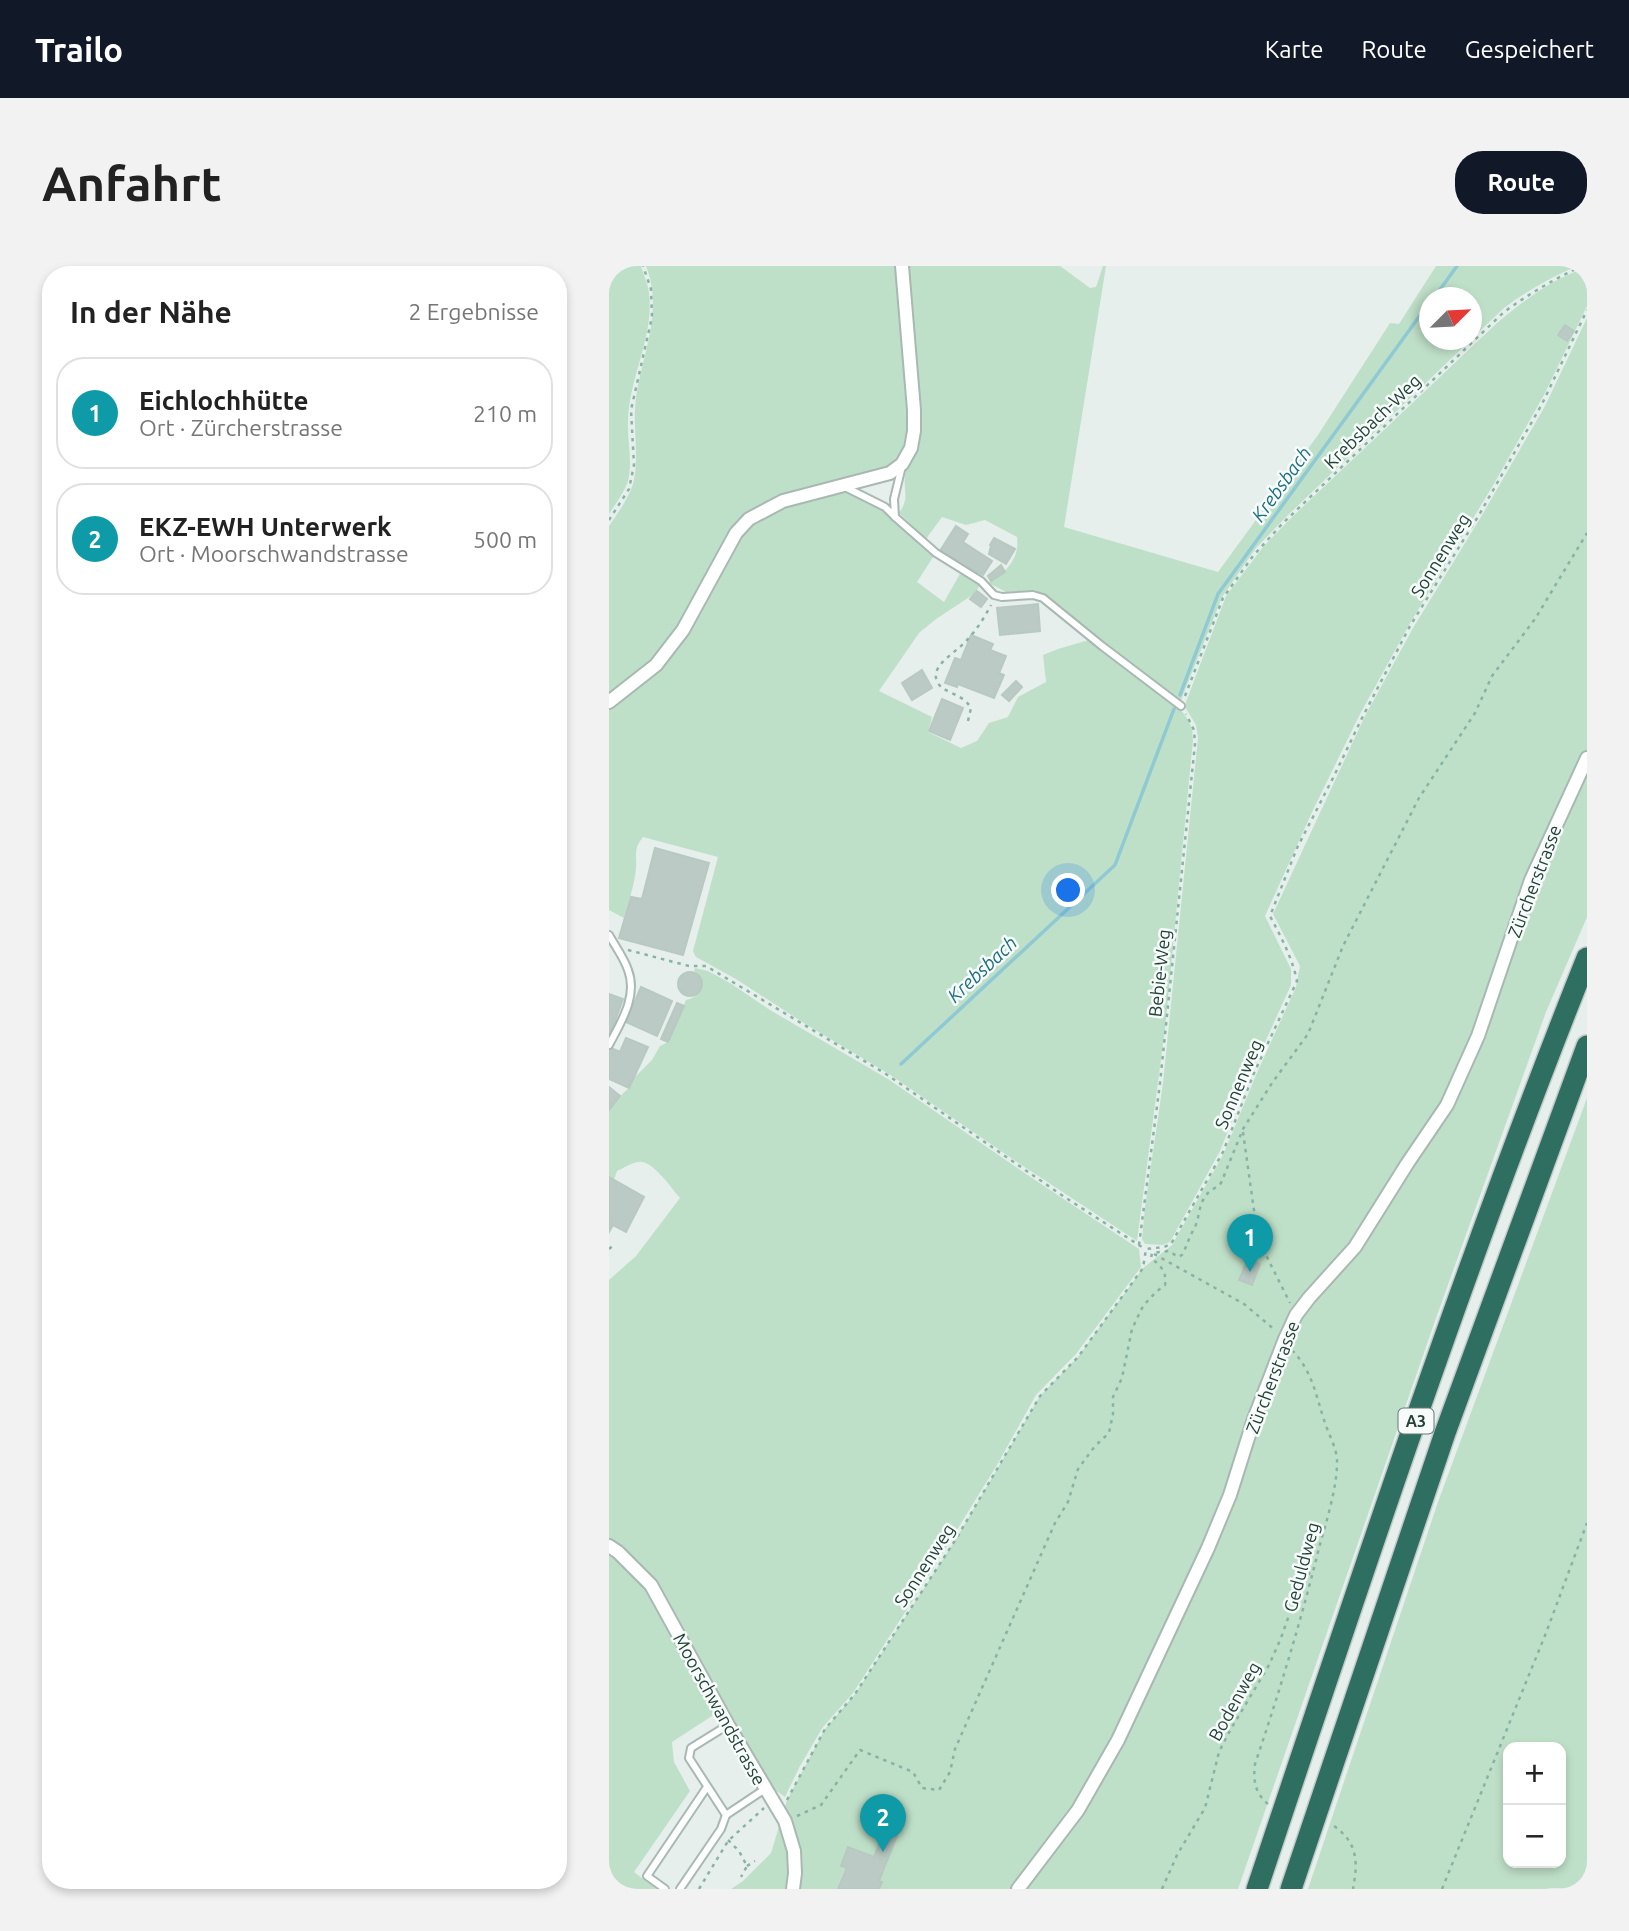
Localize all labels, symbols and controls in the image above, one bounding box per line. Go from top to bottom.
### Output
text: Trailo [35,31,123,68]
text: Karte [1265,36,1323,63]
text: Route [1361,36,1427,63]
text: Gespeichert [1465,36,1594,63]
button: Route [1455,151,1587,214]
text: Anfahrt [42,155,222,210]
north arrow [1419,287,1482,350]
text: In der Nähe [70,295,232,329]
text: 2 Ergebnisse [408,299,539,324]
street label: Krebsbach-Weg [1320,370,1424,472]
text: Eichlochhütte [139,386,309,415]
text: 1 [89,401,101,426]
text: 210 m [473,401,537,426]
text: Ort · Zürcherstrasse [139,415,343,440]
water label: Krebsbach [1247,442,1315,526]
street label: Sonnenweg [1406,509,1474,601]
text: EKZ-EWH Unterwerk [139,512,392,541]
text: 2 [89,527,101,552]
text: 500 m [473,527,537,552]
text: Ort · Moorschwandstrasse [139,541,409,566]
street label: Zürcherstrasse [1503,822,1565,940]
your location [1051,873,1085,907]
street label: Bebie-Weg [1144,928,1174,1018]
water label: Krebsbach [943,931,1021,1007]
street label: Sonnenweg [1210,1036,1266,1132]
pin: 1 [1227,1214,1273,1272]
street label: Zürcherstrasse [1241,1318,1303,1436]
road number: A3 [1399,1408,1433,1434]
street label: Sonnenweg [890,1520,958,1610]
street label: Geduldweg [1279,1520,1323,1614]
street label: Moorschwandstrasse [670,1630,770,1788]
street label: Bodenweg [1204,1658,1264,1744]
map controls [1503,1742,1566,1868]
button: + [1503,1742,1566,1805]
pin: 2 [860,1794,906,1852]
button: − [1503,1805,1566,1868]

